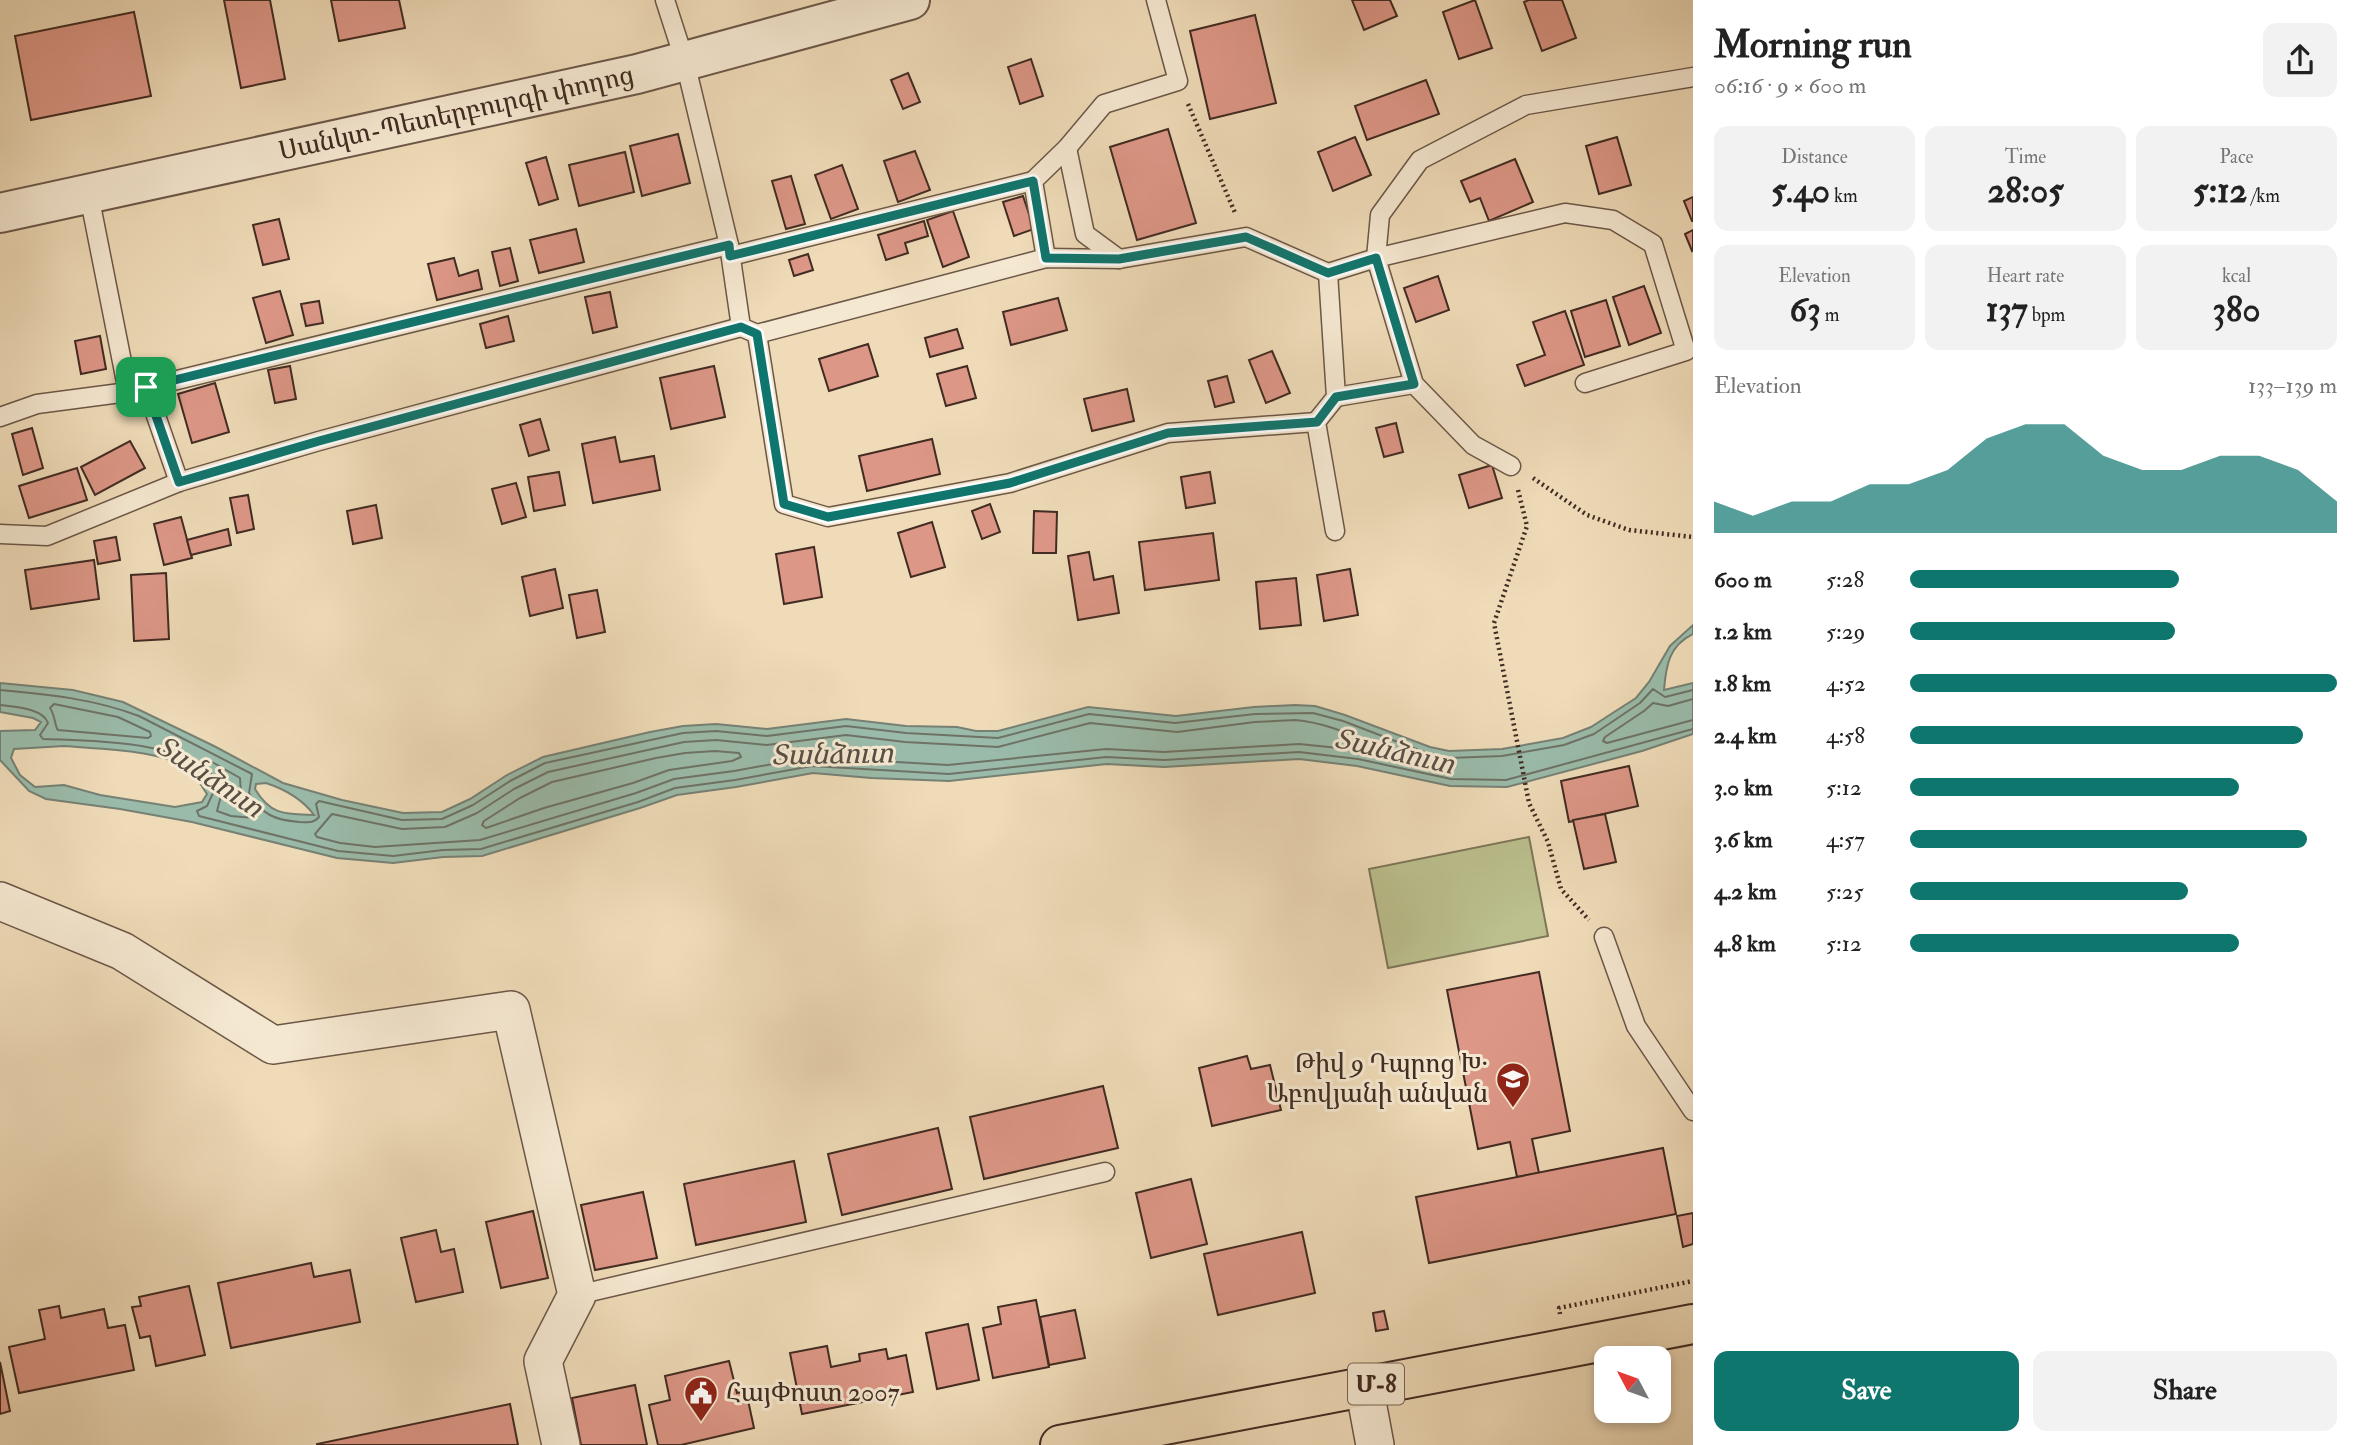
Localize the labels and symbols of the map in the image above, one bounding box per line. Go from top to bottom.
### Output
street label: Սանկտ-Պետերբուրգի փողոց [276,59,637,168]
pin [116,357,176,417]
water label: Տանձուտ [1331,721,1458,783]
water label: Տանձուտ [149,728,270,826]
water label: Տանձուտ [771,736,894,774]
place label: Թիվ 9 Դպրոց Խ․ Աբովյանի անվան [1266,1048,1488,1110]
school or university icon: Թիվ 9 Դպրոց Խ․ Աբովյանի անվան [1494,1060,1532,1109]
north arrow [1594,1346,1671,1423]
road number: Մ-8 [1348,1364,1404,1404]
public building icon: ՀայՓոստ 2007 [682,1374,720,1423]
place label: ՀայՓոստ 2007 [726,1377,900,1409]

